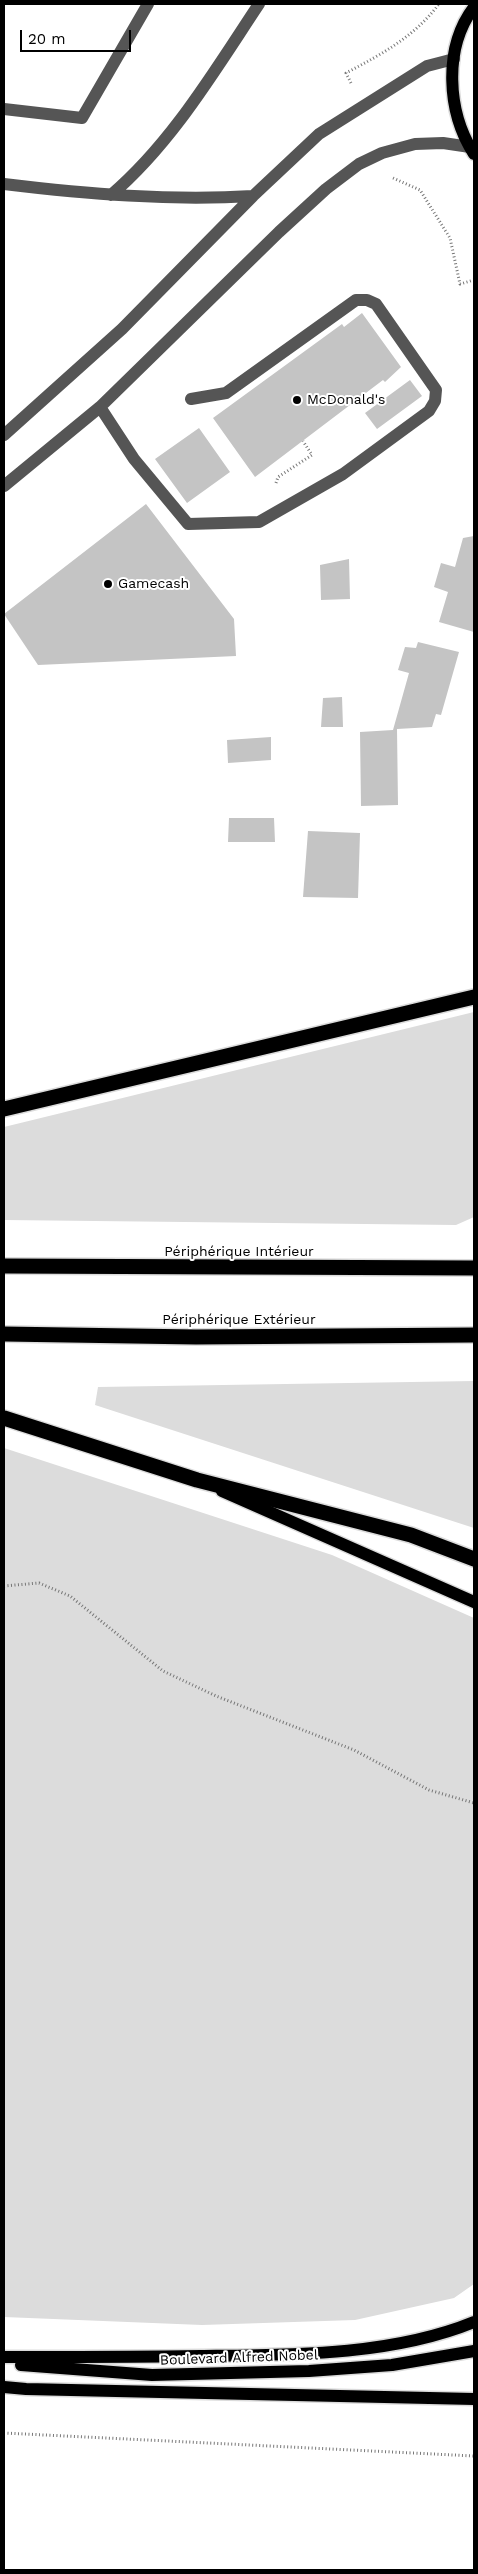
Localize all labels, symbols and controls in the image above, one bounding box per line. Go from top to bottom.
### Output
scale bar [22,20,134,52]
text: 20 m [28,30,66,48]
place label: McDonald's [307,392,385,408]
marker: McDonald's [291,394,303,406]
place label: Gamecash [118,576,189,592]
marker: Gamecash [102,578,114,590]
street label: Périphérique Intérieur [164,1244,314,1260]
street label: Périphérique Extérieur [162,1312,316,1328]
street label: Boulevard Alfred Nobel [160,2347,318,2369]

